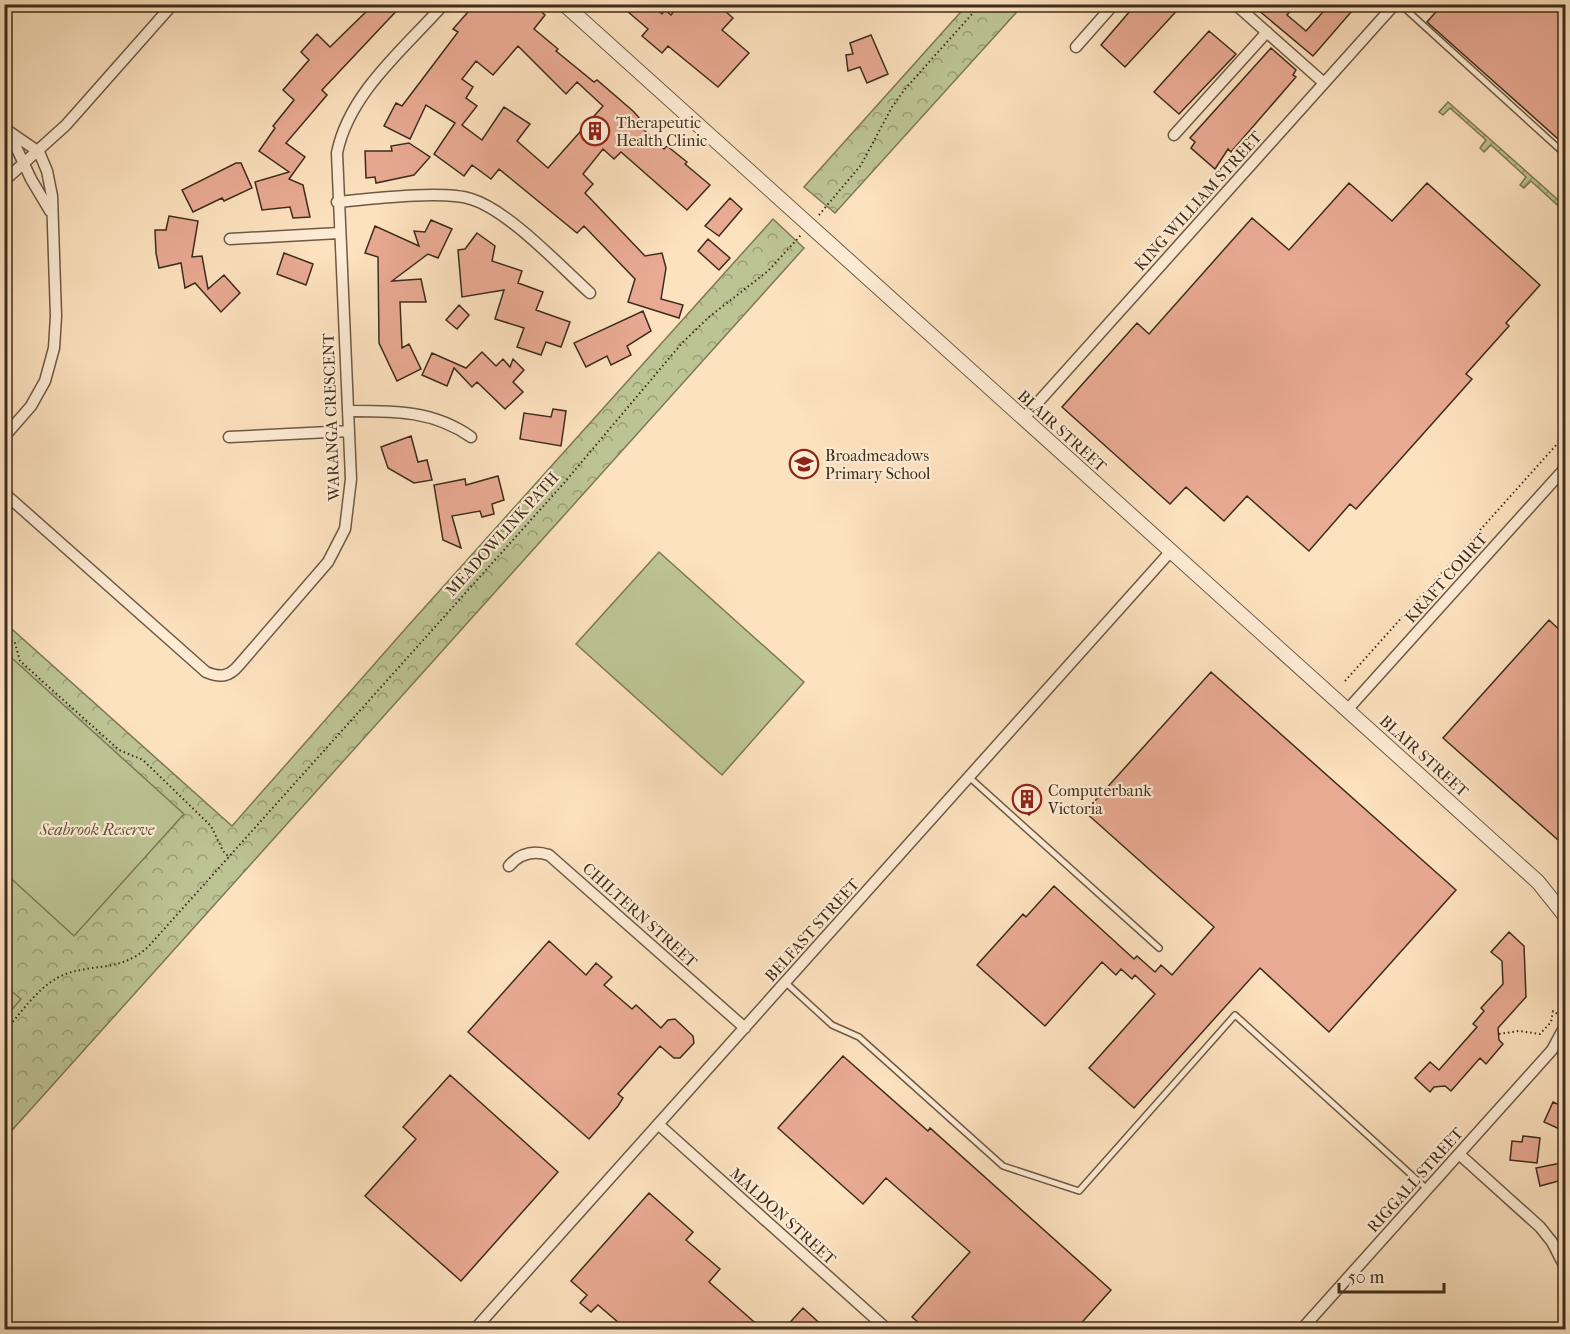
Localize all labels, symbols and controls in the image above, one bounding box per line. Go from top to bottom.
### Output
place label: Therapeutic Health Clinic [616,113,707,150]
building icon: Therapeutic Health Clinic [579,115,611,147]
street label: KING WILLIAM STREET [1130,127,1266,275]
street label: WARANGA CRESCENT [319,333,343,502]
street label: BLAIR STREET [1014,386,1110,476]
place label: Broadmeadows Primary School [825,446,931,483]
school or university icon: Broadmeadows Primary School [788,448,820,480]
street label: MEADOWLINK PATH [441,468,563,600]
street label: KRAFT COURT [1401,529,1491,627]
street label: BLAIR STREET [1376,711,1472,801]
place label: Computerbank Victoria [1047,781,1152,818]
building icon: Computerbank Victoria [1011,783,1043,815]
park label: Seabrook Reserve [39,820,155,839]
street label: CHILTERN STREET [579,859,701,971]
street label: BELFAST STREET [761,874,863,985]
street label: RIGGALL STREET [1363,1124,1467,1236]
street label: MALDON STREET [726,1163,840,1269]
scale bar [1339,1256,1444,1294]
text: 50 m [1348,1267,1385,1288]

